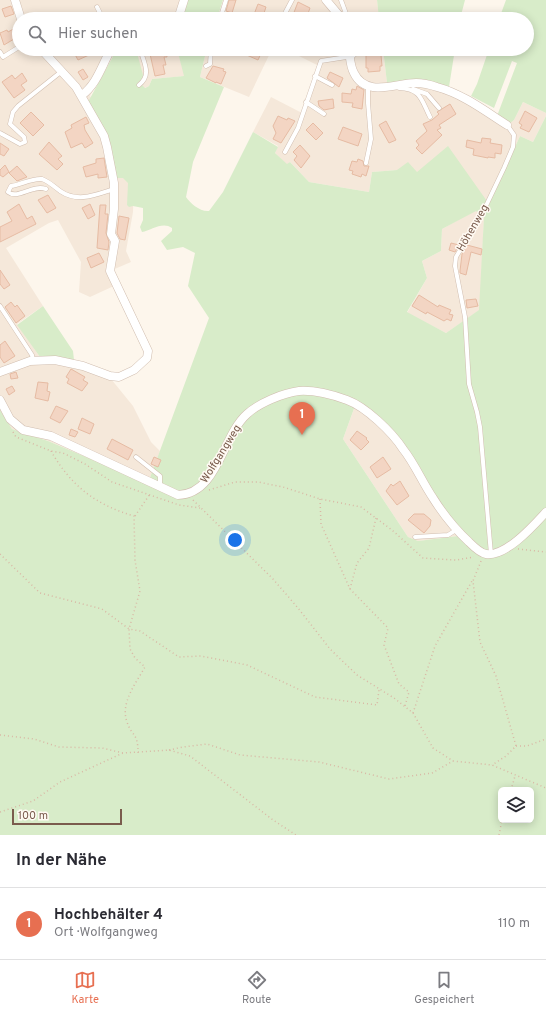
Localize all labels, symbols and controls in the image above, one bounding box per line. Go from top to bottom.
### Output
search box [12,12,534,56]
icon: search [26,23,48,45]
text: Hier suchen [58,25,138,44]
street label: Höhenweg [454,202,492,254]
pin: 1 [289,402,315,435]
street label: Wolfgangweg [198,422,244,486]
your location [225,530,245,550]
map controls [498,787,534,823]
button: layers [498,787,534,823]
scale bar [12,807,122,826]
text: 100 m [18,809,48,823]
text: In der Nähe [16,850,107,872]
text: Hochbehälter 4 [54,906,163,925]
text: 1 [26,916,32,932]
text: 110 m [498,916,530,932]
text: Ort · Wolfgangweg [54,925,158,941]
tab: Karte [72,969,99,1007]
tab: Route [242,969,271,1007]
tab: Gespeichert [414,969,474,1007]

